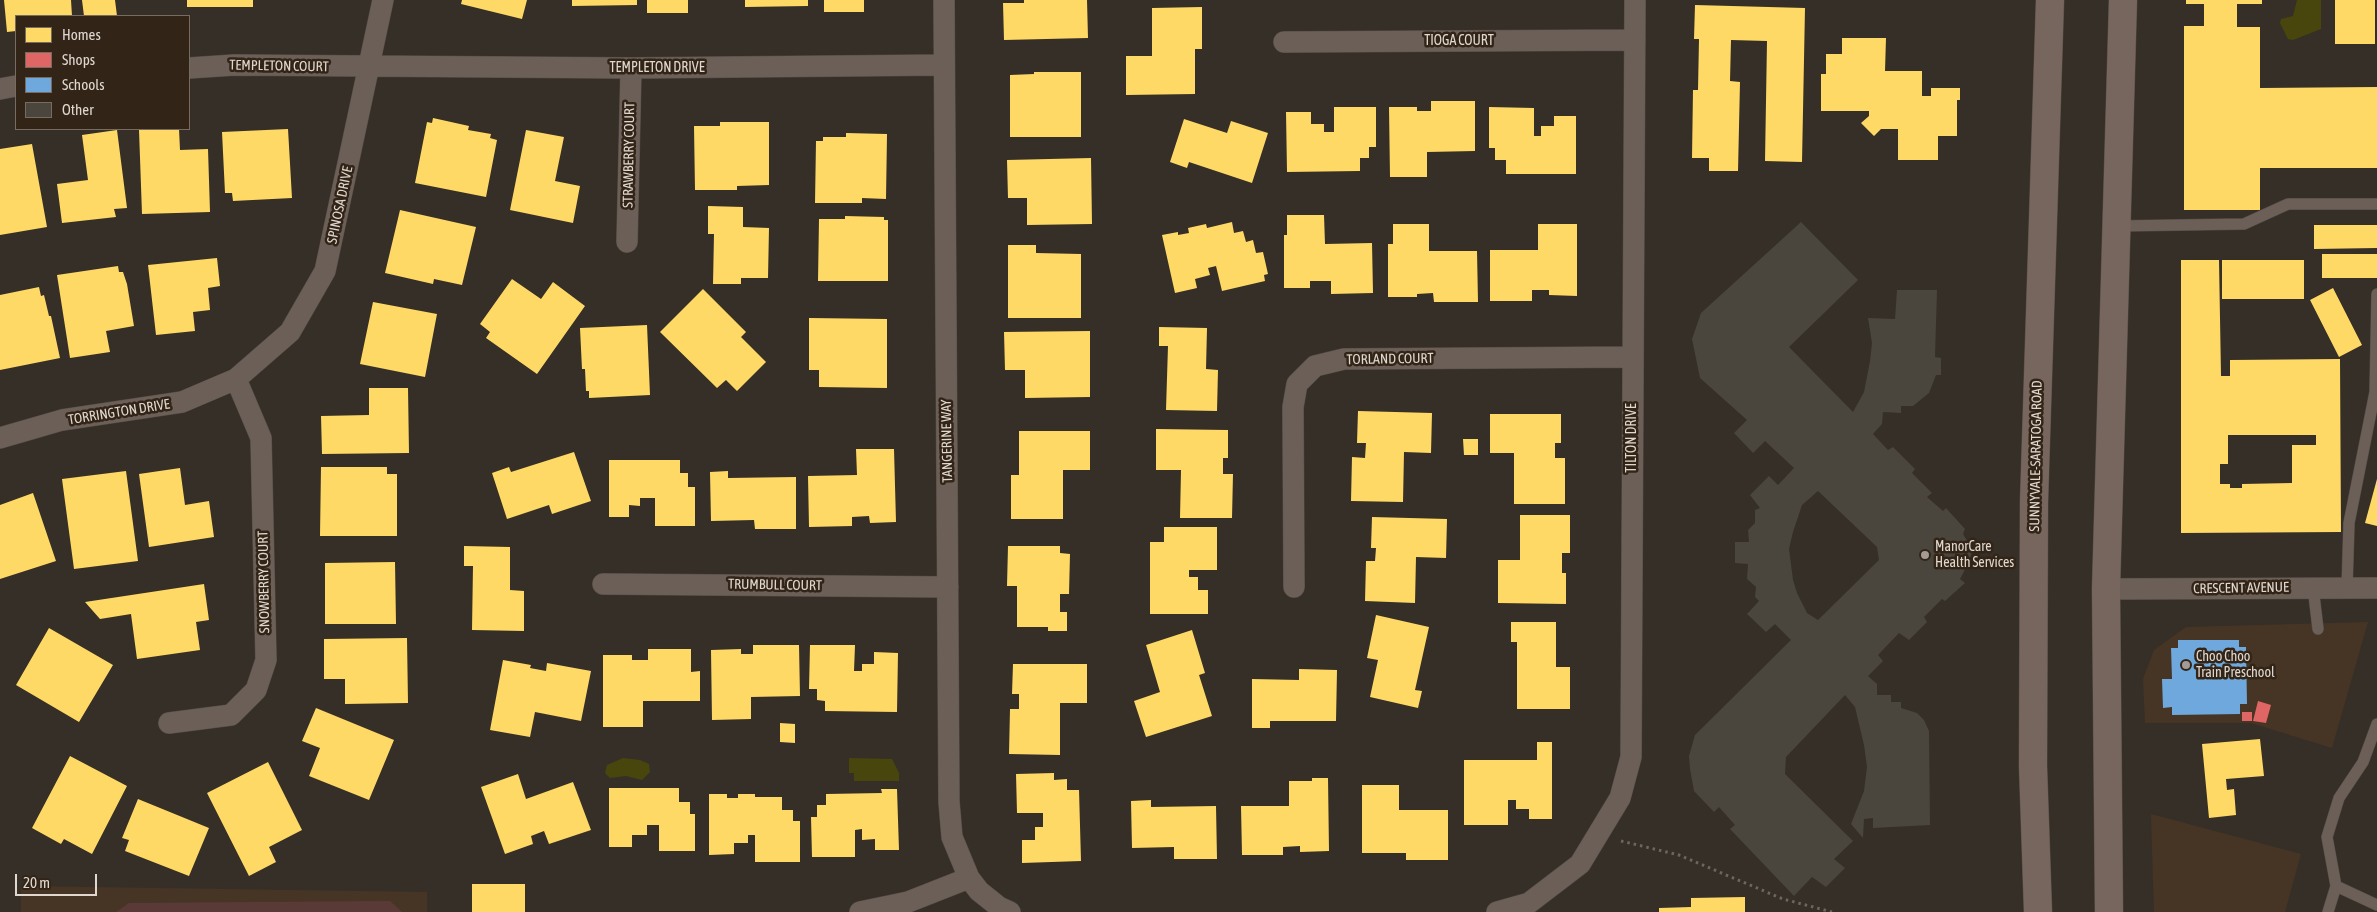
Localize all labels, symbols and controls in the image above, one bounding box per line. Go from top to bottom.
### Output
legend [15,15,190,130]
text: Homes [62,26,101,43]
street label: TIOGA COURT [1424,33,1494,49]
text: Shops [62,51,95,68]
street label: TEMPLETON COURT [229,57,329,75]
street label: TEMPLETON DRIVE [609,60,705,76]
text: Schools [62,76,105,93]
text: Other [62,101,94,118]
street label: STRAWBERRY COURT [620,102,638,208]
street label: SPINOSA DRIVE [324,165,356,245]
street label: TORLAND COURT [1346,350,1434,368]
street label: SUNNYVALE-SARATOGA ROAD [2026,380,2046,532]
street label: TORRINGTON DRIVE [67,396,171,428]
street label: TANGERINE WAY [938,399,956,483]
street label: TILTON DRIVE [1624,403,1640,473]
street label: SNOWBERRY COURT [255,531,273,633]
place label: ManorCare Health Services [1935,539,2014,572]
marker: ManorCare Health Services [1919,549,1931,561]
street label: TRUMBULL COURT [728,576,822,594]
street label: CRESCENT AVENUE [2193,579,2289,597]
place label: Choo Choo Train Preschool [2196,649,2275,682]
marker: Choo Choo Train Preschool [2180,659,2192,671]
scale bar [18,864,100,896]
text: 20 m [23,874,50,891]

